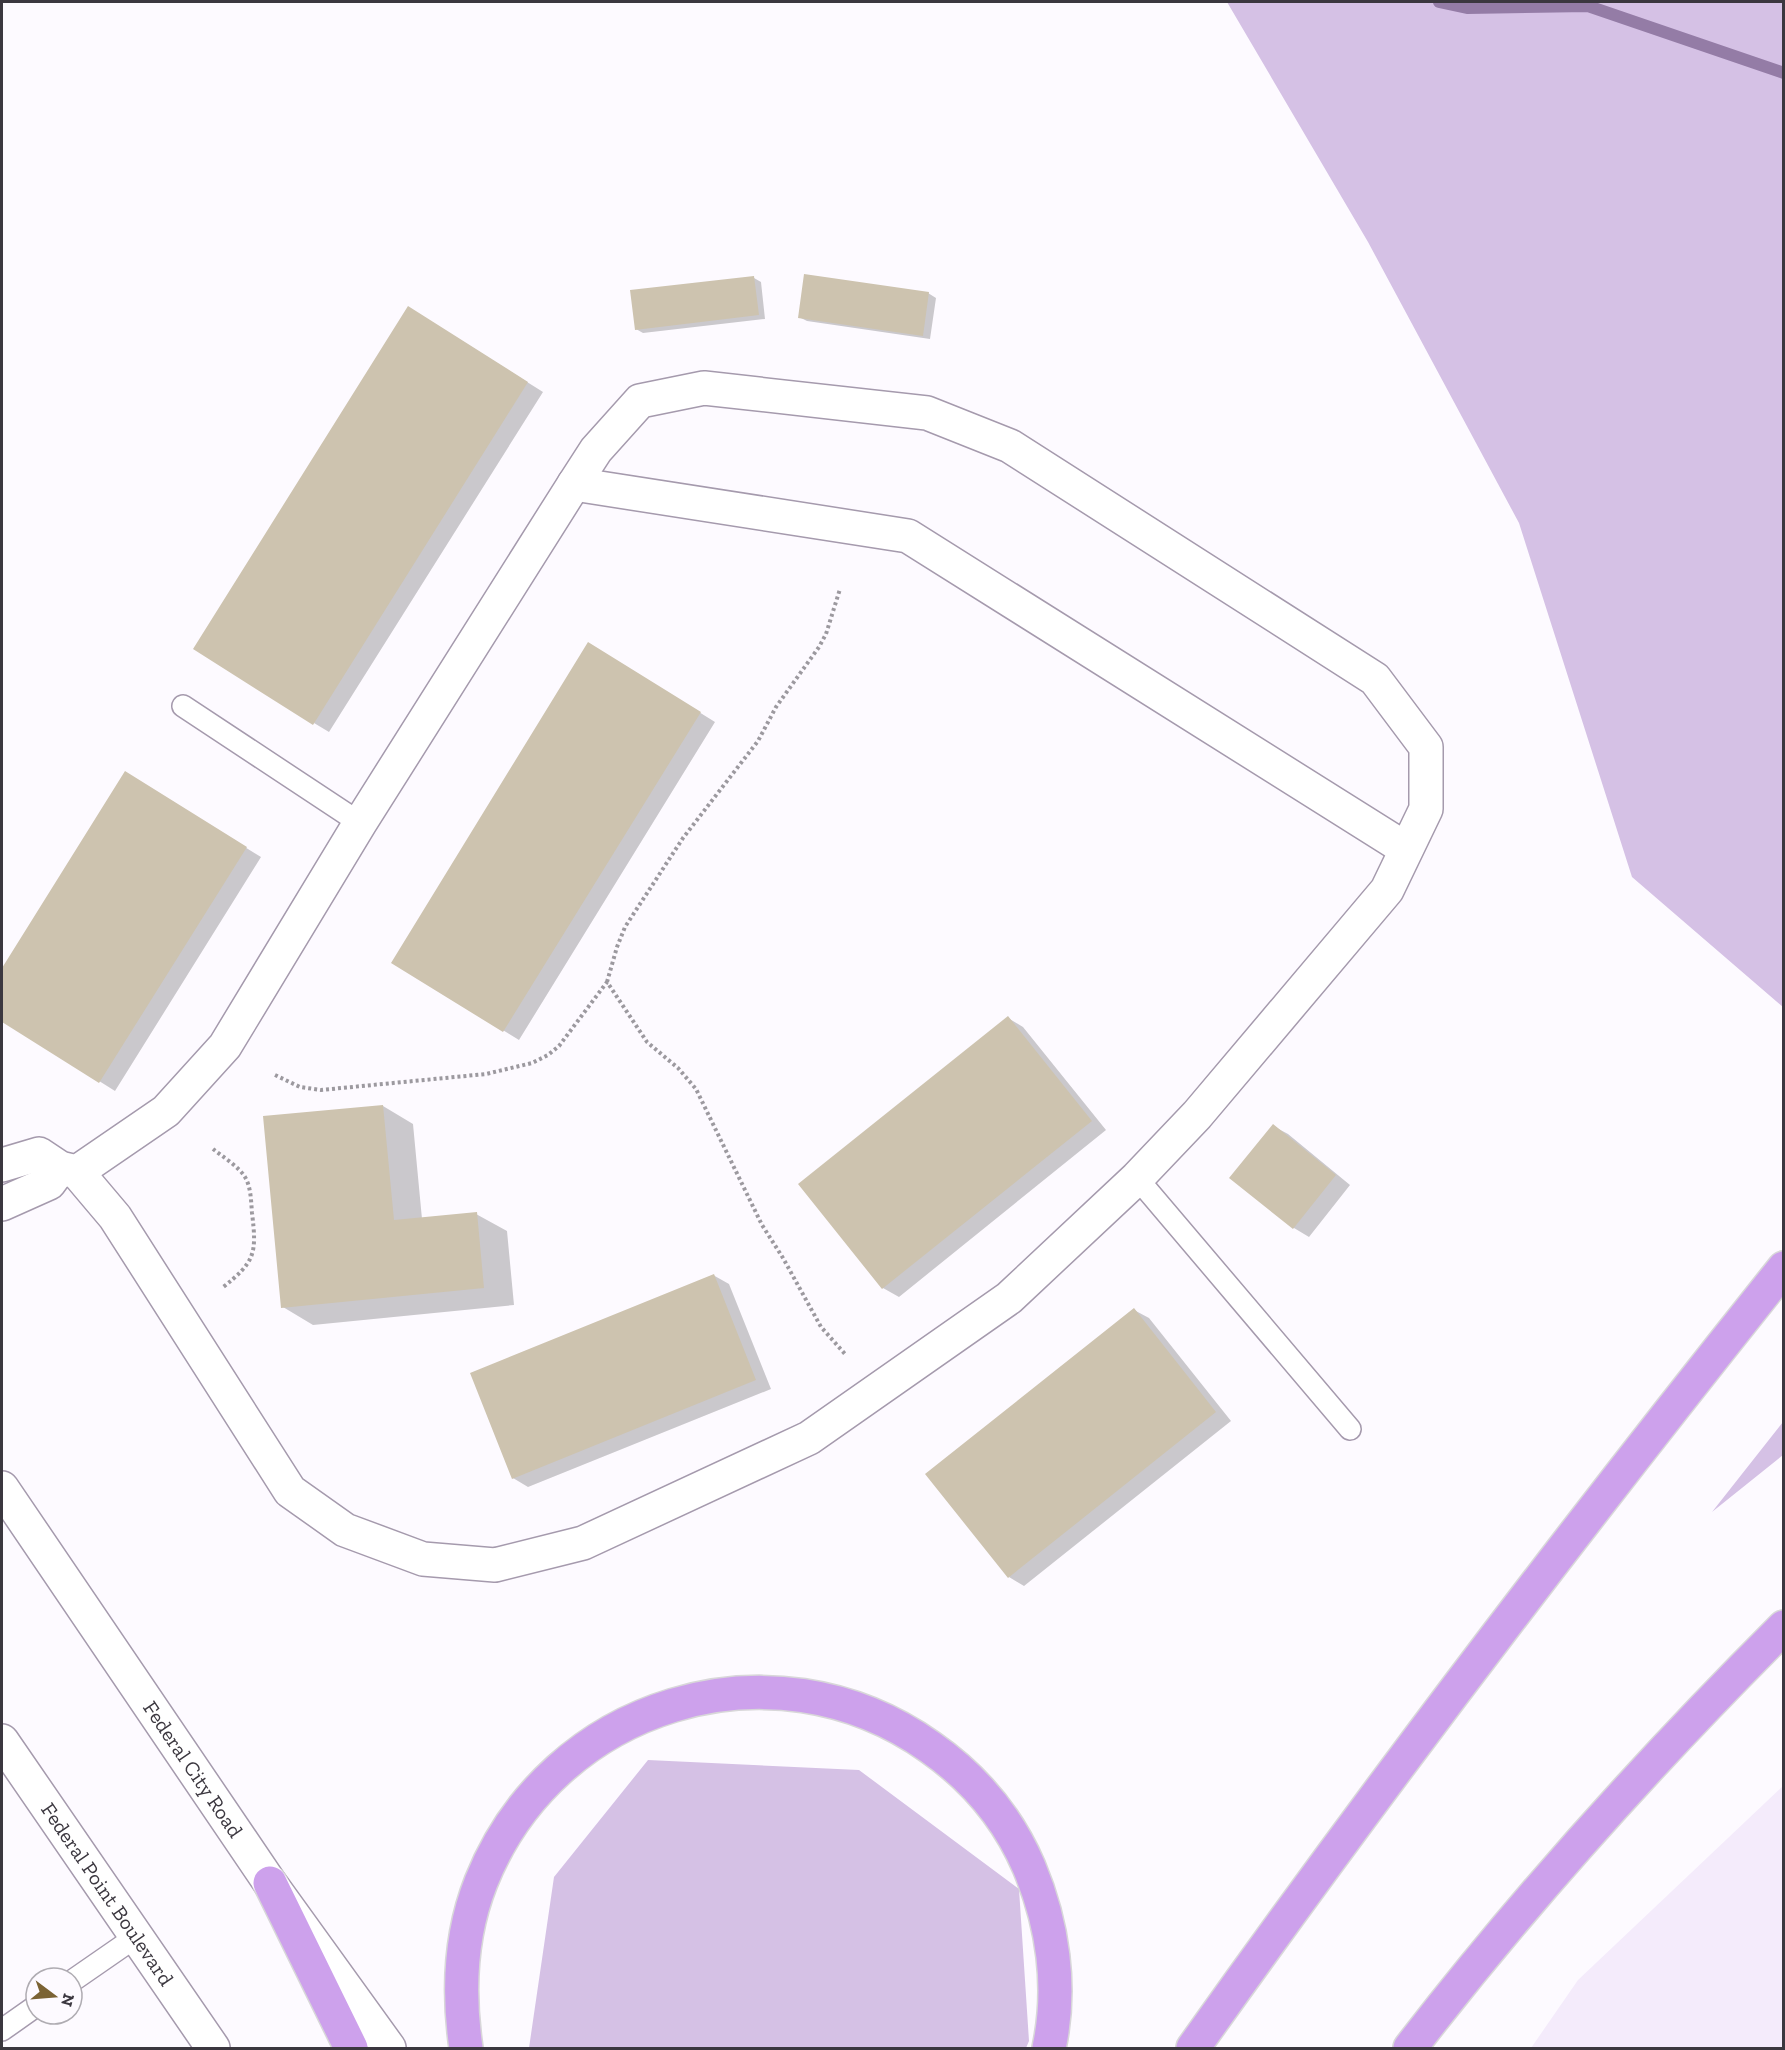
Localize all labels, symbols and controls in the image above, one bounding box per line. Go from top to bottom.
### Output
street label: Federal City Road [138,1696,249,1842]
street label: Federal Point Boulevard [36,1798,180,1991]
north arrow [24,1966,84,2026]
text: N [57,1992,79,2008]

